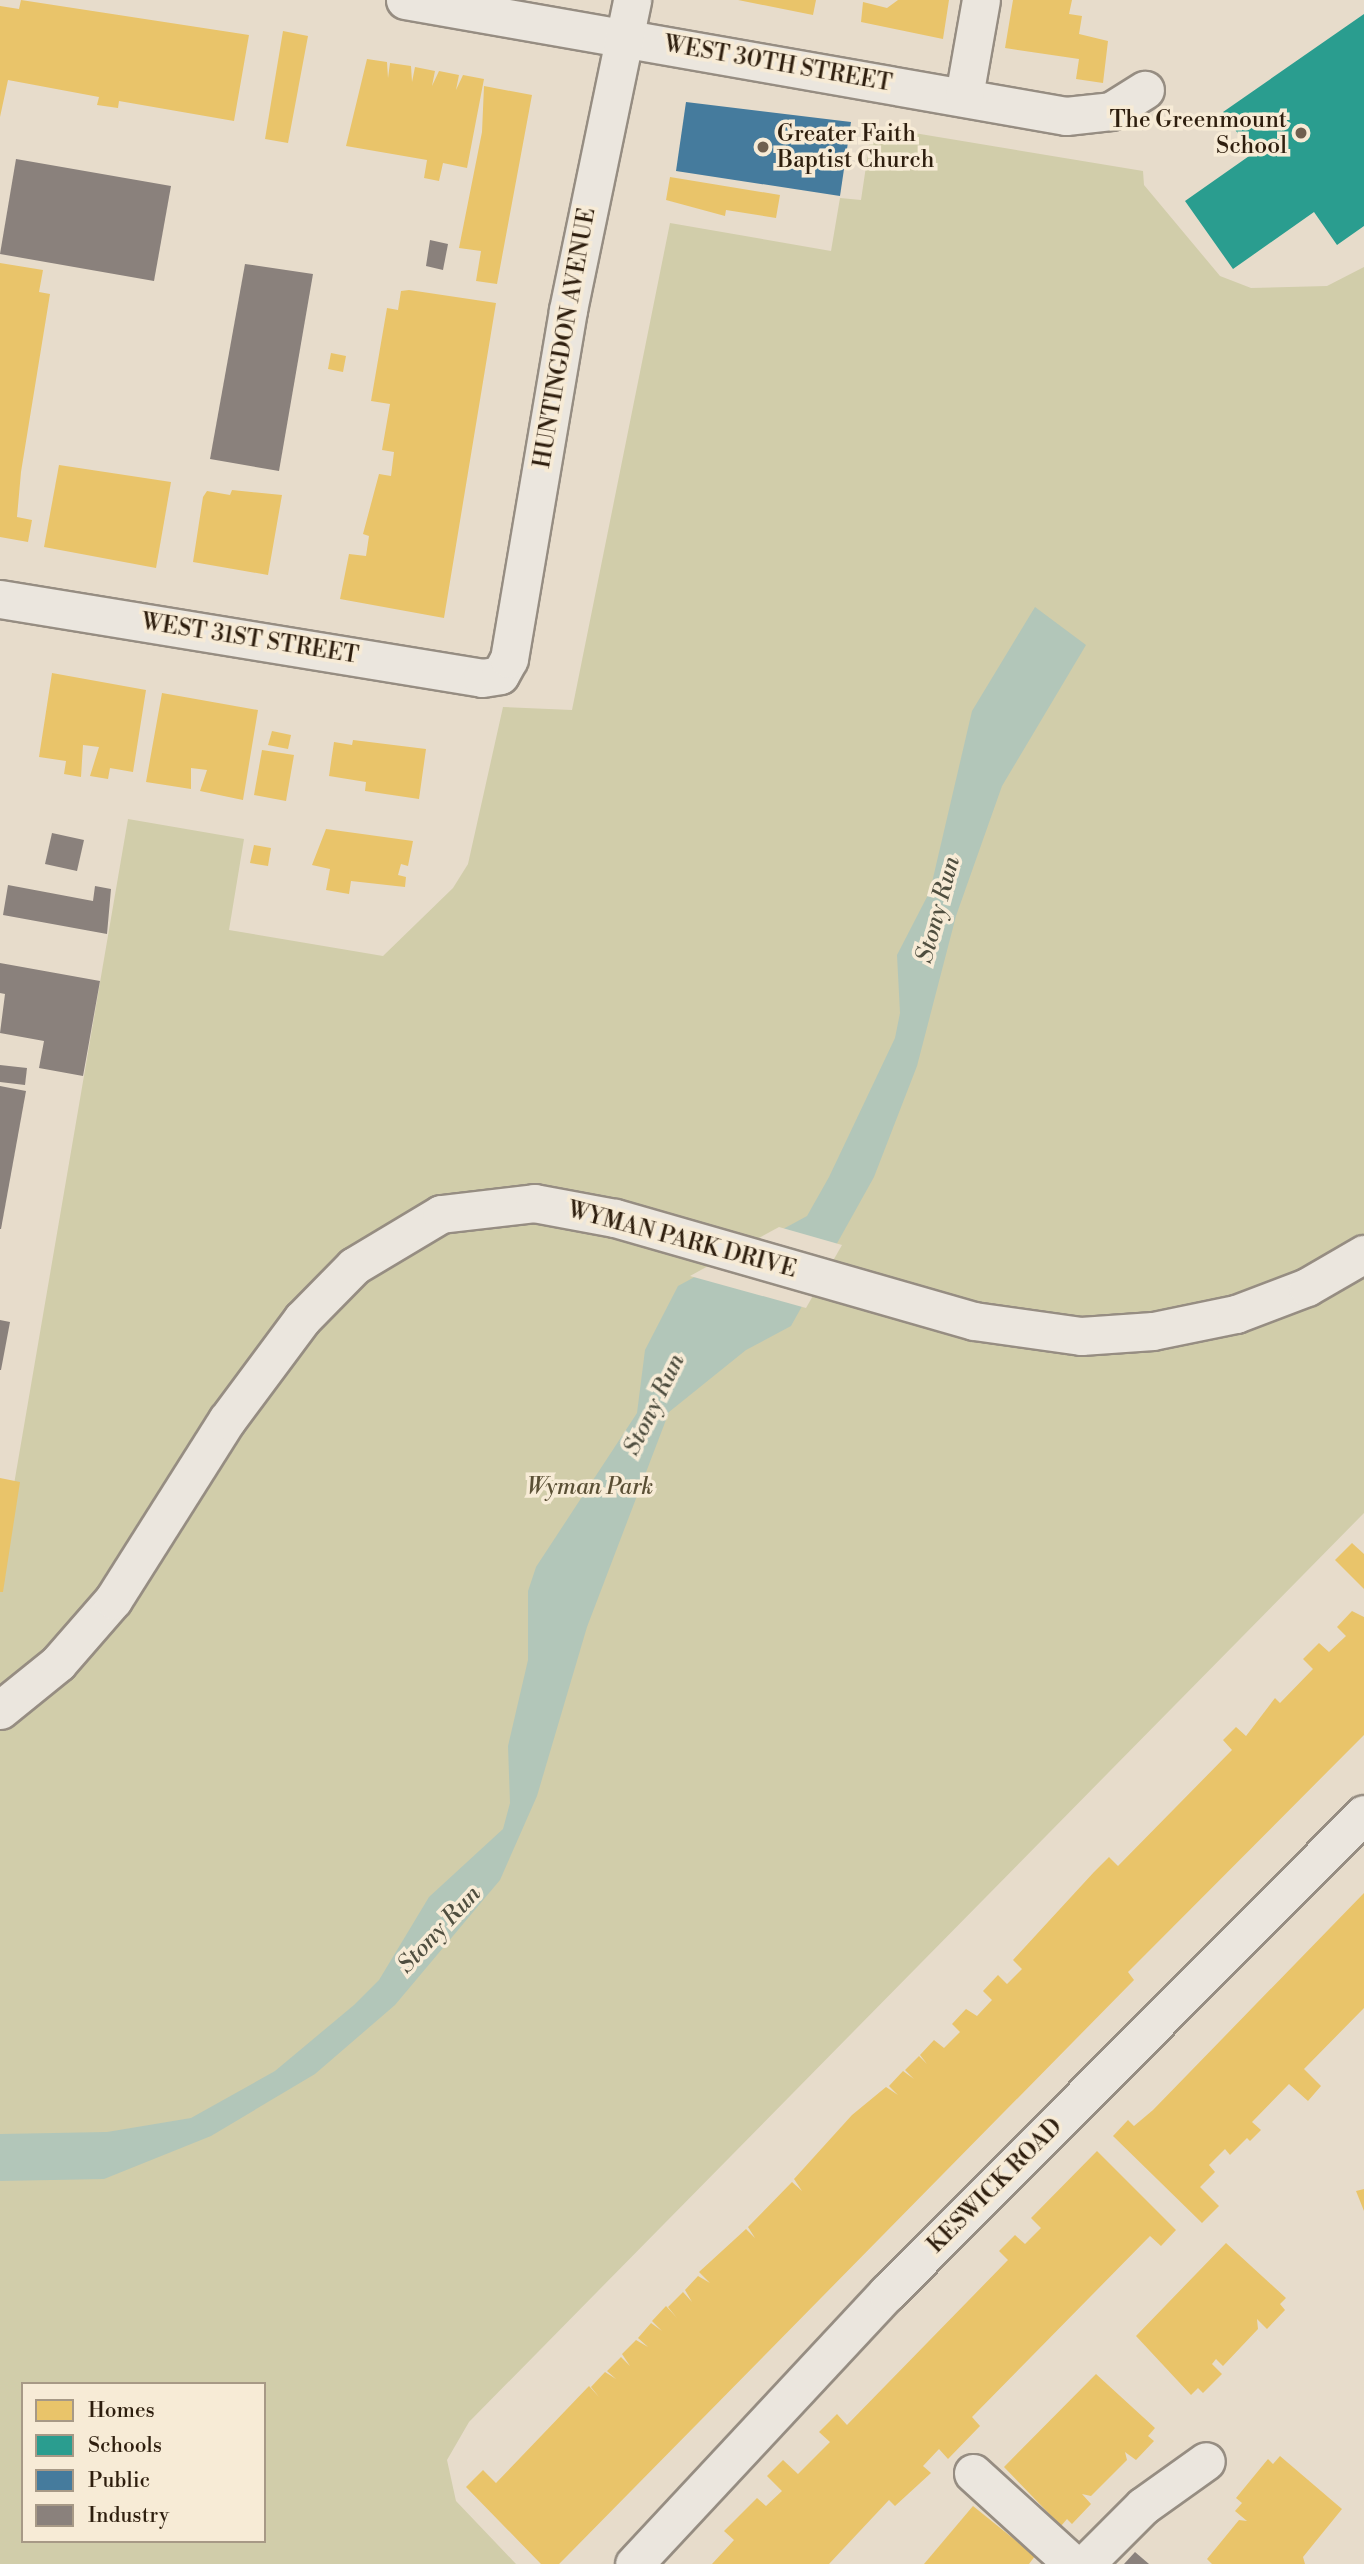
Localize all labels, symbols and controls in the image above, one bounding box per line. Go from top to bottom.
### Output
street label: WEST 30TH STREET [662,30,894,98]
place label: The Greenmount School [1110,106,1287,160]
place label: Greater Faith Baptist Church [777,120,934,174]
marker: The Greenmount School [1293,125,1309,141]
marker: Greater Faith Baptist Church [755,139,771,155]
street label: HUNTINGDON AVENUE [528,206,602,470]
street label: WEST 31ST STREET [139,608,361,670]
water label: Stony Run [911,854,967,966]
street label: WYMAN PARK DRIVE [565,1196,799,1284]
water label: Stony Run [618,1350,692,1460]
park label: Wyman Park [527,1473,653,1501]
water label: Stony Run [392,1880,488,1980]
street label: KESWICK ROAD [922,2113,1068,2259]
legend [21,2382,266,2543]
text: Homes [88,2398,155,2424]
text: Schools [88,2433,162,2459]
text: Public [88,2468,150,2494]
text: Industry [88,2503,169,2529]

